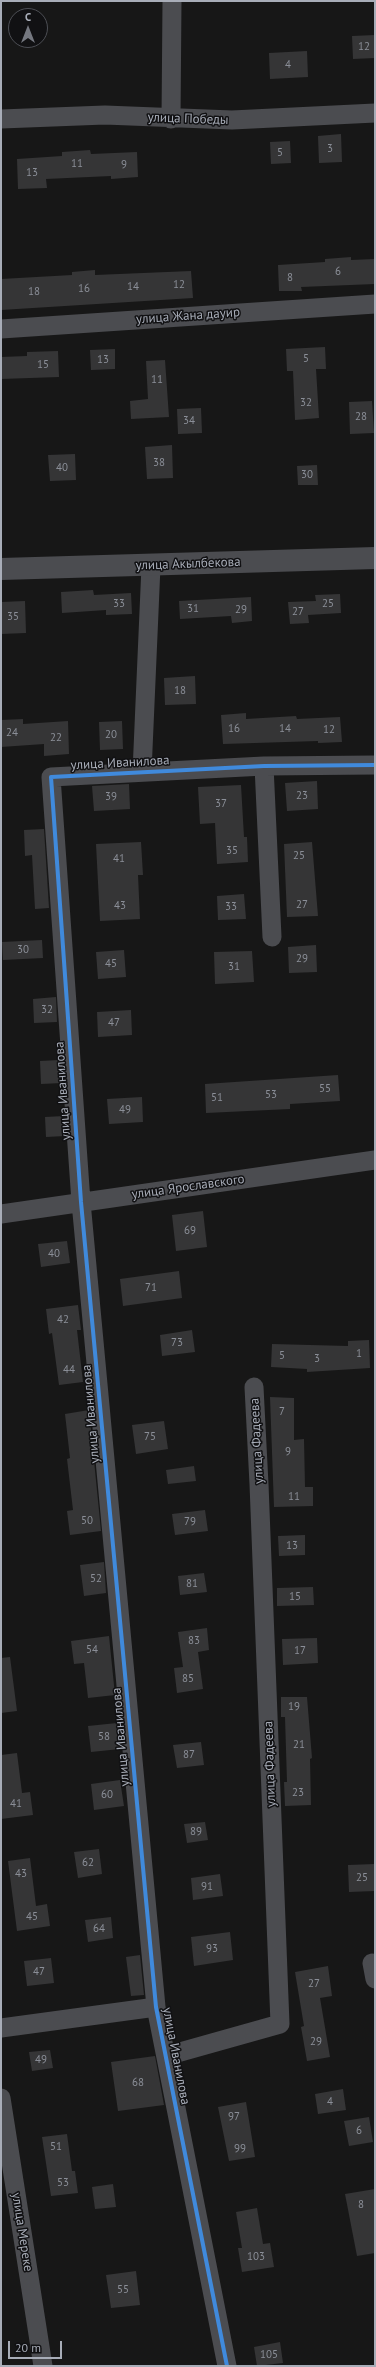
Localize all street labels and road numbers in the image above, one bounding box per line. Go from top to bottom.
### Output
street label: улица Победы [147,110,229,128]
street label: улица Жана дауир [136,305,240,327]
street label: улица Акылбекова [135,554,241,574]
street label: улица Иванилова [70,753,170,773]
street label: улица Иванилова [52,1041,74,1141]
street label: улица Ярославского [131,1171,245,1203]
street label: улица Иванилова [79,1364,103,1464]
street label: улица Фадеева [247,1398,267,1484]
street label: улица Иванилова [109,1687,133,1787]
street label: улица Фадеева [261,1721,279,1807]
street label: улица Иванилова [159,2006,193,2106]
street label: улица Мереке [8,2191,36,2273]

